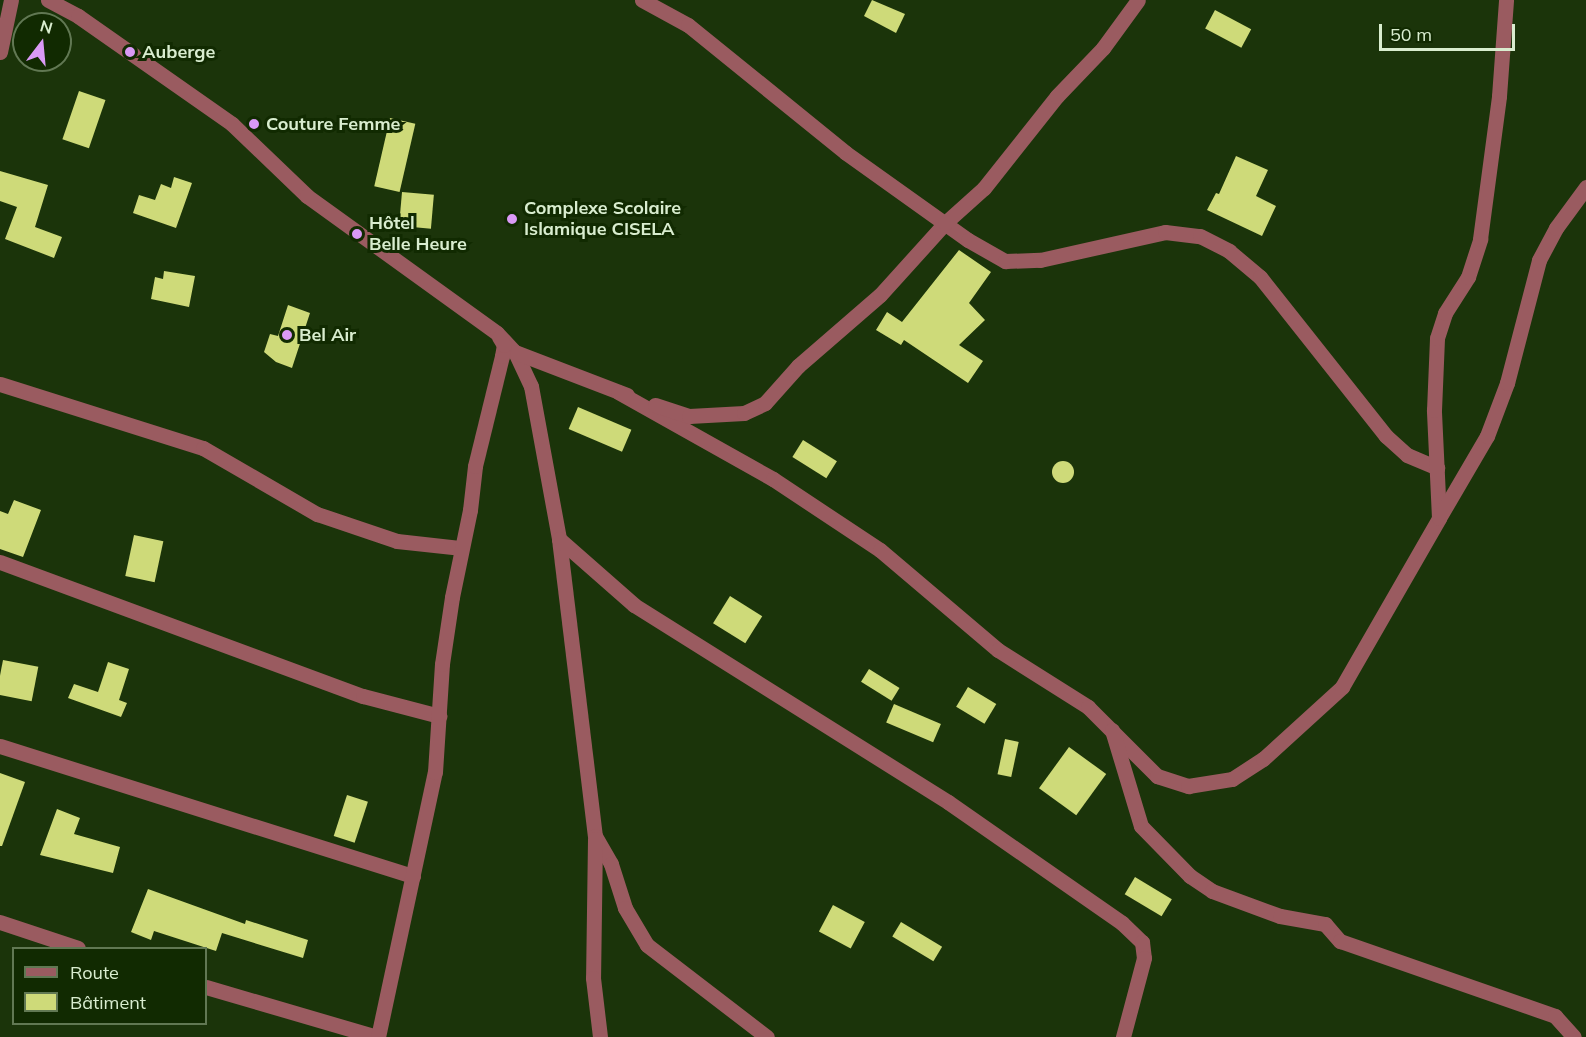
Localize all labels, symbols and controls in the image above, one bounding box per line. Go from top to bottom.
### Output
north arrow [12,12,72,72]
scale bar [1382,12,1518,50]
text: N [38,15,55,38]
text: 50 m [1390,23,1432,46]
place label: Auberge [142,41,215,63]
marker: Auberge [123,45,137,59]
place label: Couture Femme [266,113,400,135]
marker: Couture Femme [247,117,261,131]
place label: Complexe Scolaire Islamique CISELA [524,198,681,240]
marker: Complexe Scolaire Islamique CISELA [505,212,519,226]
place label: Hôtel Belle Heure [369,213,467,256]
marker: Hôtel Belle Heure [350,227,364,241]
place label: Bel Air [299,324,356,346]
marker: Bel Air [280,328,294,342]
legend [12,947,207,1025]
text: Route [70,961,119,984]
text: Bâtiment [70,991,146,1014]

